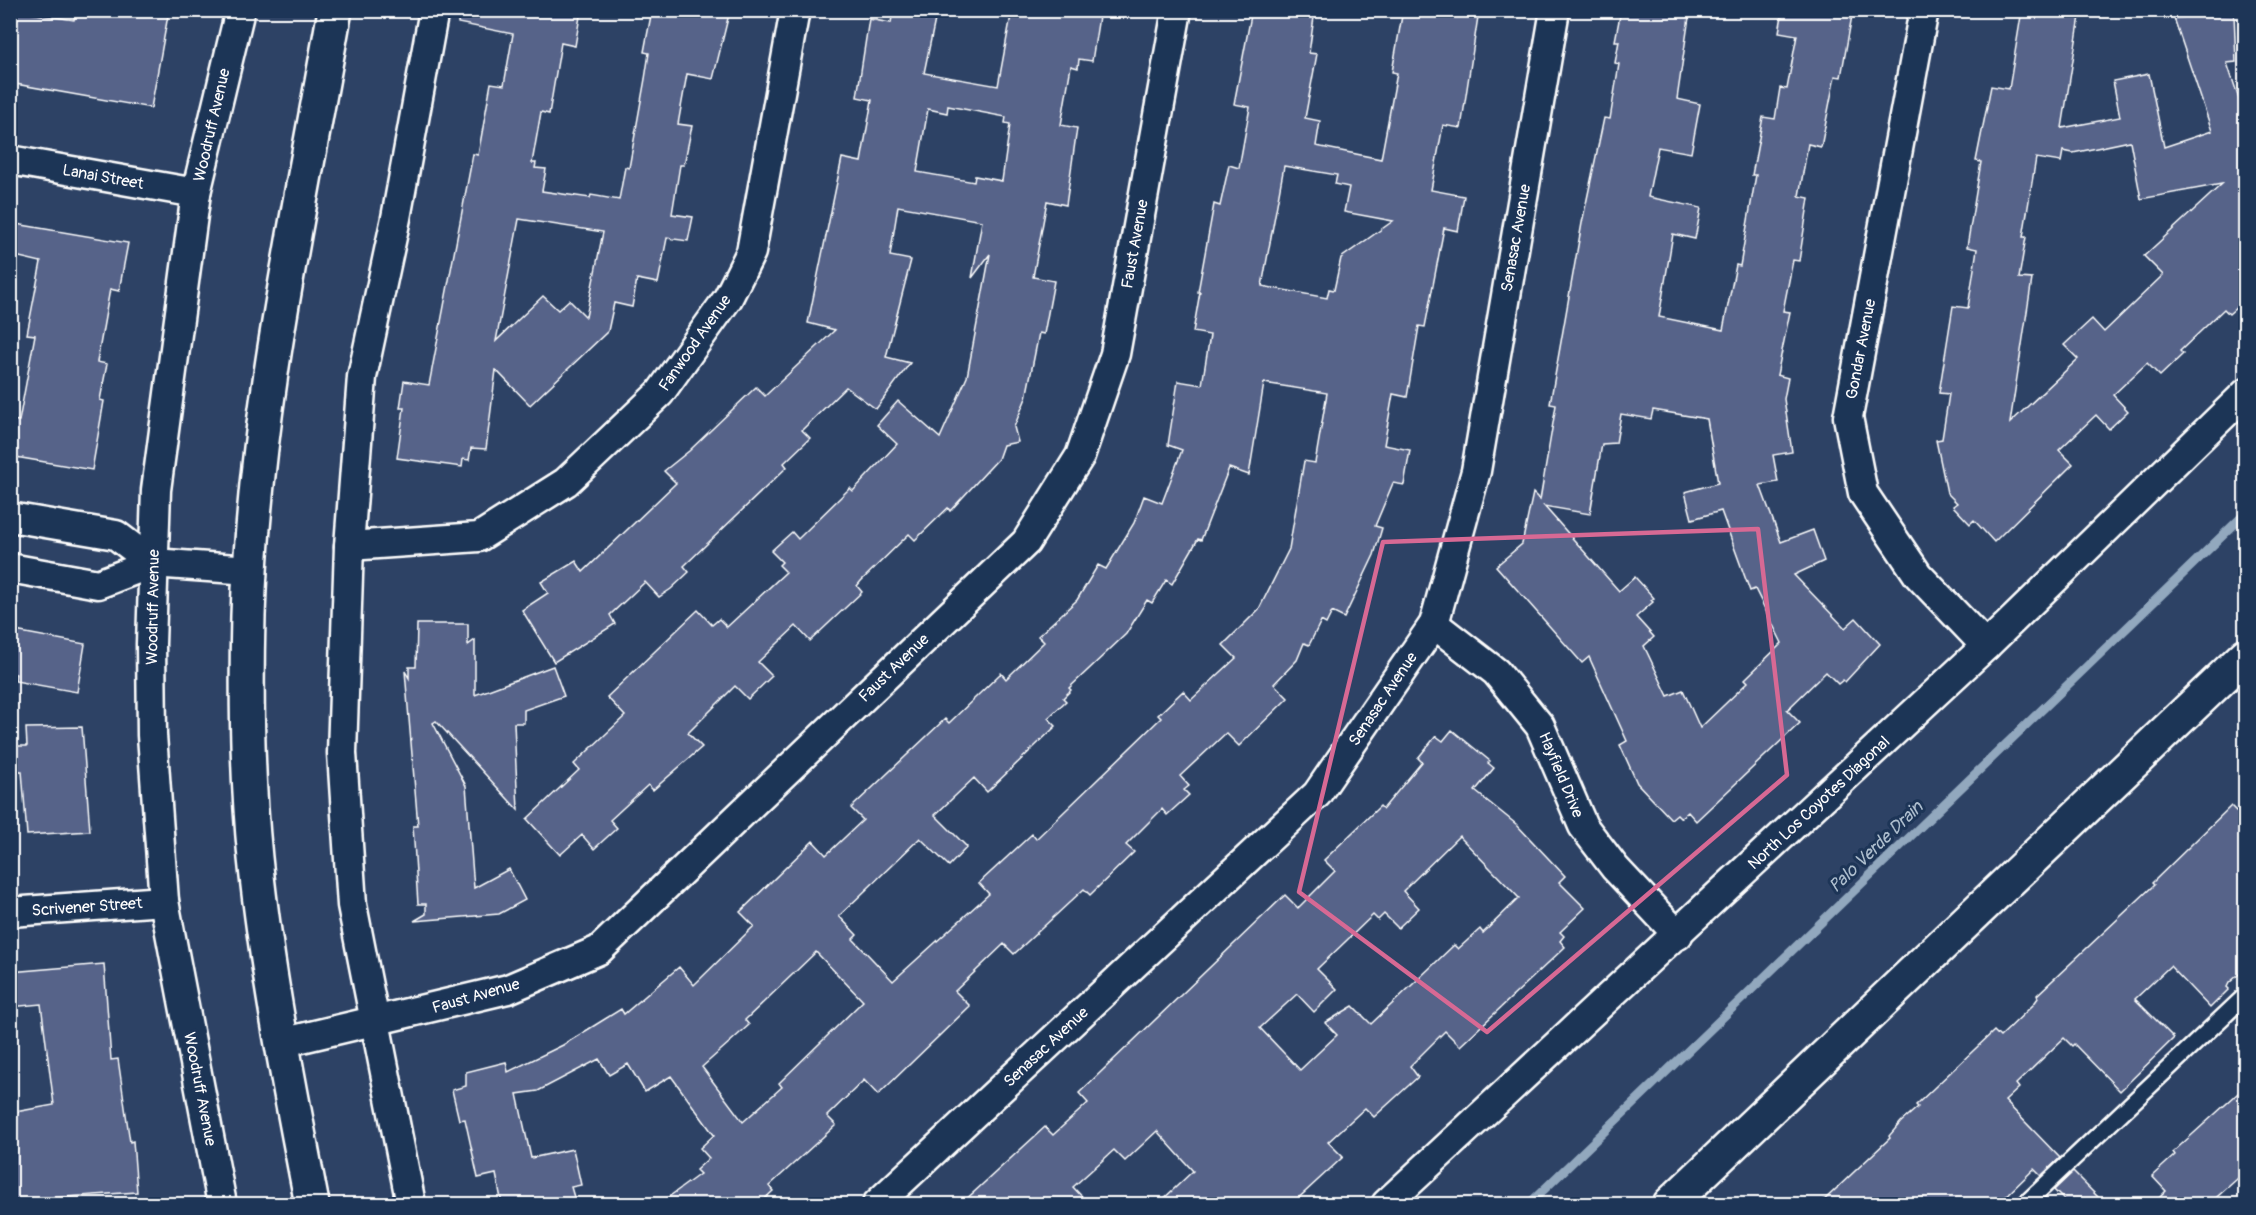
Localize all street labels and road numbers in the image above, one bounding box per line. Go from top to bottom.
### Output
street label: Woodruff Avenue [189,66,235,184]
street label: Lanai Street [61,160,146,194]
street label: Senasac Avenue [1497,183,1535,293]
street label: Faust Avenue [1117,198,1153,290]
street label: Fanwood Avenue [654,291,736,395]
street label: Gondar Avenue [1841,297,1881,401]
street label: Woodruff Avenue [142,549,164,665]
street label: Faust Avenue [855,629,933,706]
street label: Senasac Avenue [1344,648,1422,750]
street label: Hayfield Drive [1534,729,1588,821]
street label: North Los Coyotes Diagonal [1744,732,1894,874]
street label: Scrivener Street [31,893,143,921]
street label: Faust Avenue [430,974,522,1018]
street label: Senasac Avenue [999,1003,1093,1091]
street label: Woodruff Avenue [179,1030,221,1148]

